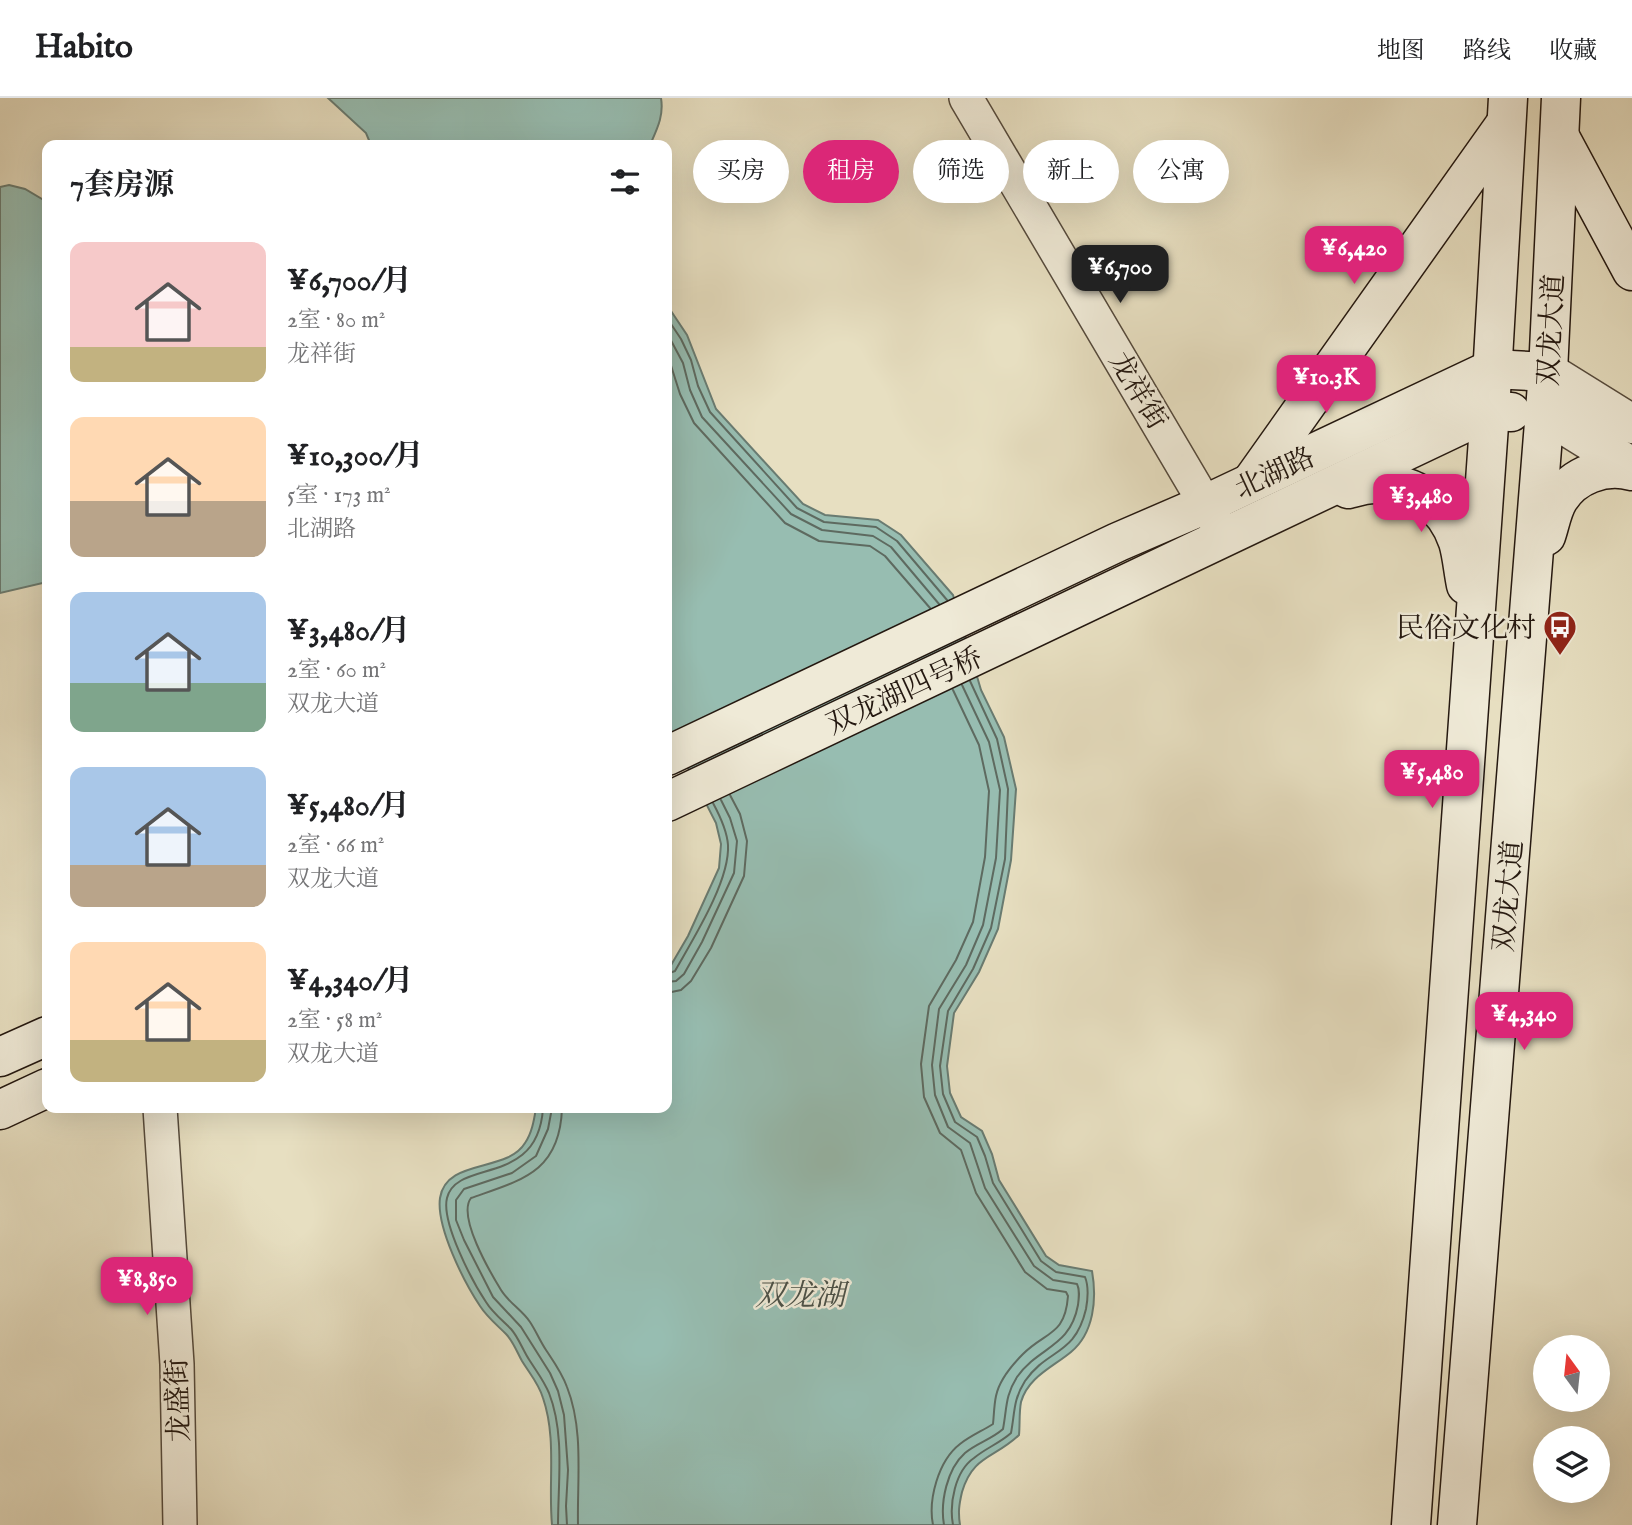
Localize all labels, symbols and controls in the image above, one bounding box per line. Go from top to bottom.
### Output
text: Habito [35,27,133,69]
text: 地图 [1377,36,1425,67]
text: 路线 [1463,36,1511,67]
text: 收藏 [1549,36,1597,67]
chip: 买房 [693,140,789,203]
chip: 租房 [803,140,899,203]
chip: 筛选 [913,140,1009,203]
chip: 新上 [1023,140,1119,203]
chip: 公寓 [1133,140,1229,203]
icon: filters [606,163,644,201]
text: 7套房源 [70,167,174,205]
pin: ¥6,420 [1297,226,1411,286]
text: ¥6,420 [1321,234,1387,263]
pin: ¥6,700 [1063,246,1177,305]
text: ¥6,700 [1088,253,1152,282]
text: ¥6,700/月 [287,263,412,301]
icon: home [126,270,210,354]
street label: 双龙大道 [1532,273,1573,387]
text: 2室 · 80 m² [287,306,385,335]
text: 龙祥街 [287,340,356,369]
street label: 龙祥街 [1100,346,1173,436]
pin: ¥10.3K [1269,356,1383,415]
text: ¥10.3K [1293,363,1359,392]
text: ¥10,300/月 [287,438,424,476]
street label: 北湖路 [1230,441,1321,508]
icon: home [126,445,210,529]
pin: ¥3,480 [1364,474,1478,534]
text: 5室 · 173 m² [287,481,391,510]
text: ¥3,480 [1389,482,1453,511]
text: 北湖路 [287,515,356,544]
bus stop icon: 民俗文化村 [1541,608,1579,657]
place label: 民俗文化村 [1396,612,1536,647]
text: ¥3,480/月 [287,613,410,651]
icon: home [126,620,210,704]
street label: 双龙湖四号桥 [822,641,989,744]
text: 2室 · 60 m² [287,656,386,685]
text: 双龙大道 [287,690,379,719]
pin: ¥5,480 [1375,750,1489,810]
text: ¥5,480 [1400,758,1464,787]
text: ¥5,480/月 [287,788,410,826]
icon: home [126,795,210,879]
text: 2室 · 66 m² [287,831,385,860]
street label: 双龙大道 [1487,839,1532,954]
text: 双龙大道 [287,865,379,894]
text: ¥4,340/月 [287,963,413,1001]
icon: home [126,970,210,1054]
pin: ¥4,340 [1467,992,1581,1052]
text: ¥4,340 [1491,1000,1557,1029]
text: 2室 · 58 m² [287,1006,382,1035]
text: 双龙大道 [287,1040,379,1069]
pin: ¥8,850 [90,1258,204,1317]
text: ¥8,850 [117,1265,177,1294]
water label: 双龙湖 [755,1278,850,1316]
north arrow [1533,1335,1610,1412]
map controls [1533,1335,1610,1503]
street label: 龙盛街 [161,1357,198,1443]
button: layers [1533,1426,1610,1503]

